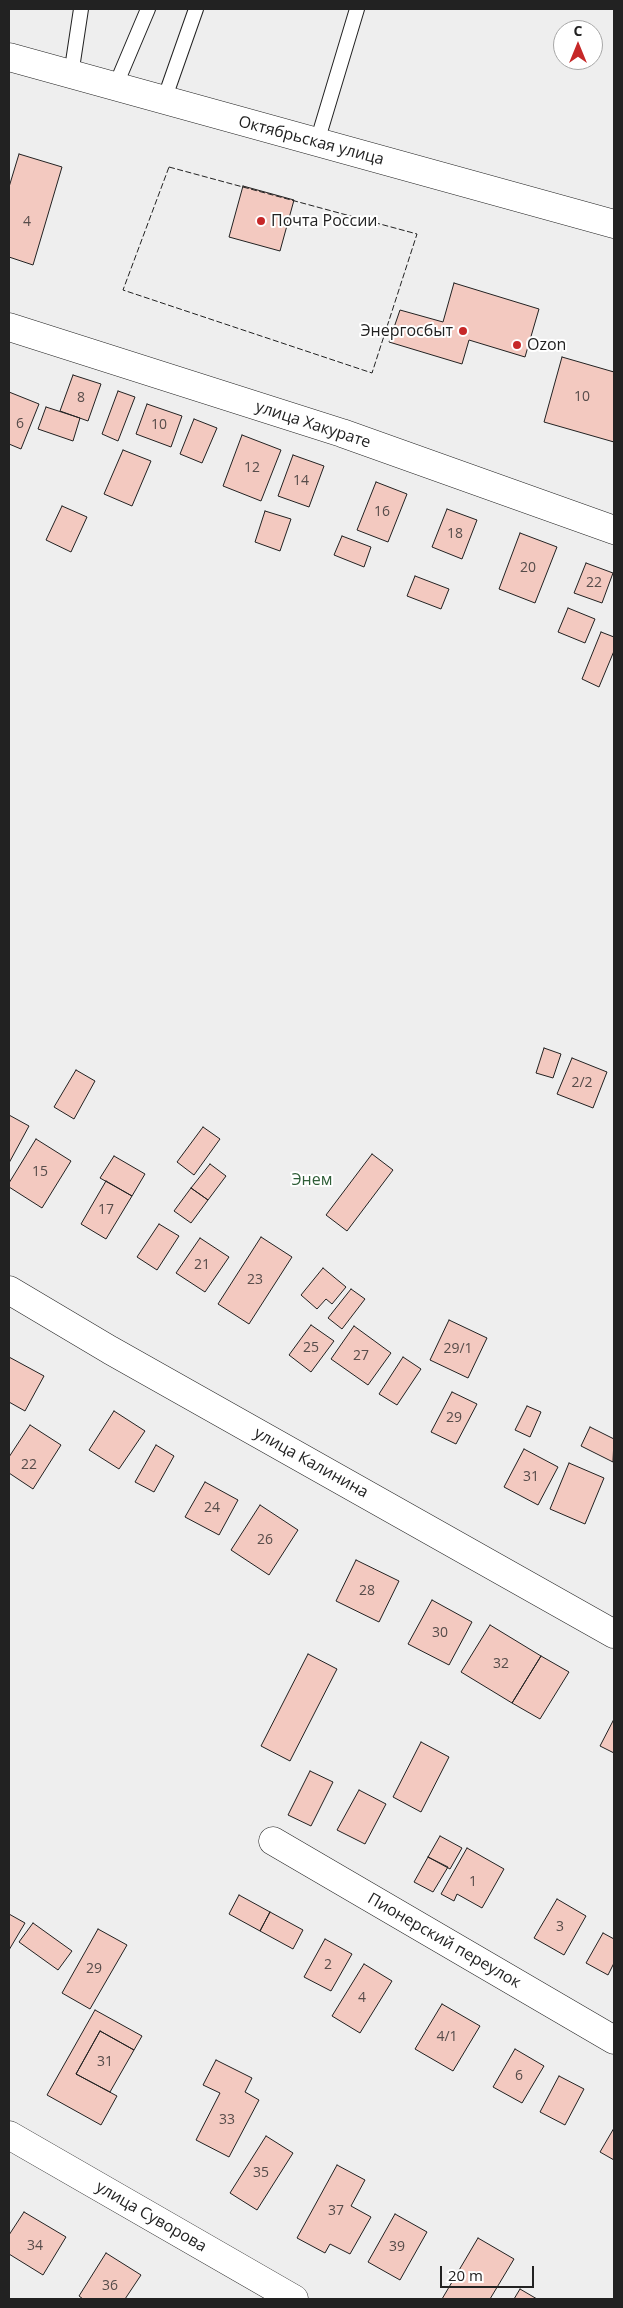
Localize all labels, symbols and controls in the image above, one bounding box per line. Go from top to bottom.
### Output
north arrow [553,20,603,70]
text: С [574,21,582,40]
street label: Октябрьская улица [236,112,386,170]
place label: Почта России [271,211,377,231]
house number: 4 [23,214,31,230]
marker: Почта России [255,215,267,227]
place label: Энергосбыт [360,321,453,341]
marker: Энергосбыт [457,325,469,337]
place label: Ozon [527,335,566,355]
marker: Ozon [511,339,523,351]
house number: 10 [574,389,590,405]
house number: 8 [77,390,85,406]
street label: улица Хакурате [253,397,373,453]
house number: 6 [16,416,24,432]
house number: 10 [151,417,167,433]
house number: 12 [244,460,260,476]
house number: 14 [293,473,309,489]
house number: 16 [374,504,390,520]
house number: 18 [447,526,463,542]
house number: 20 [520,560,536,576]
house number: 22 [586,575,602,591]
house number: 2/2 [571,1075,593,1091]
house number: 15 [32,1164,48,1180]
park label: Энем [292,1170,332,1190]
house number: 17 [98,1202,114,1218]
house number: 21 [194,1257,210,1273]
house number: 23 [247,1272,263,1288]
house number: 25 [303,1340,319,1356]
house number: 29/1 [443,1341,473,1357]
house number: 27 [353,1348,369,1364]
house number: 29 [446,1410,462,1426]
street label: улица Калинина [251,1424,371,1502]
house number: 22 [21,1457,37,1473]
house number: 31 [523,1469,539,1485]
house number: 24 [204,1500,220,1516]
house number: 26 [257,1532,273,1548]
house number: 28 [359,1583,375,1599]
house number: 30 [432,1625,448,1641]
house number: 32 [493,1656,509,1672]
house number: 1 [469,1874,477,1890]
street label: Пионерский переулок [364,1889,524,1993]
house number: 3 [556,1919,564,1935]
house number: 2 [324,1957,332,1973]
house number: 29 [86,1961,102,1977]
house number: 4 [358,1990,366,2006]
house number: 4/1 [436,2029,458,2045]
house number: 31 [97,2054,113,2070]
house number: 6 [515,2068,523,2084]
house number: 33 [219,2112,235,2128]
house number: 35 [253,2165,269,2181]
street label: улица Суворова [92,2177,210,2257]
house number: 37 [328,2203,344,2219]
house number: 34 [27,2238,43,2254]
house number: 39 [389,2239,405,2255]
scale bar [443,2256,537,2288]
text: 20 m [448,2265,483,2285]
house number: 36 [102,2278,118,2294]

